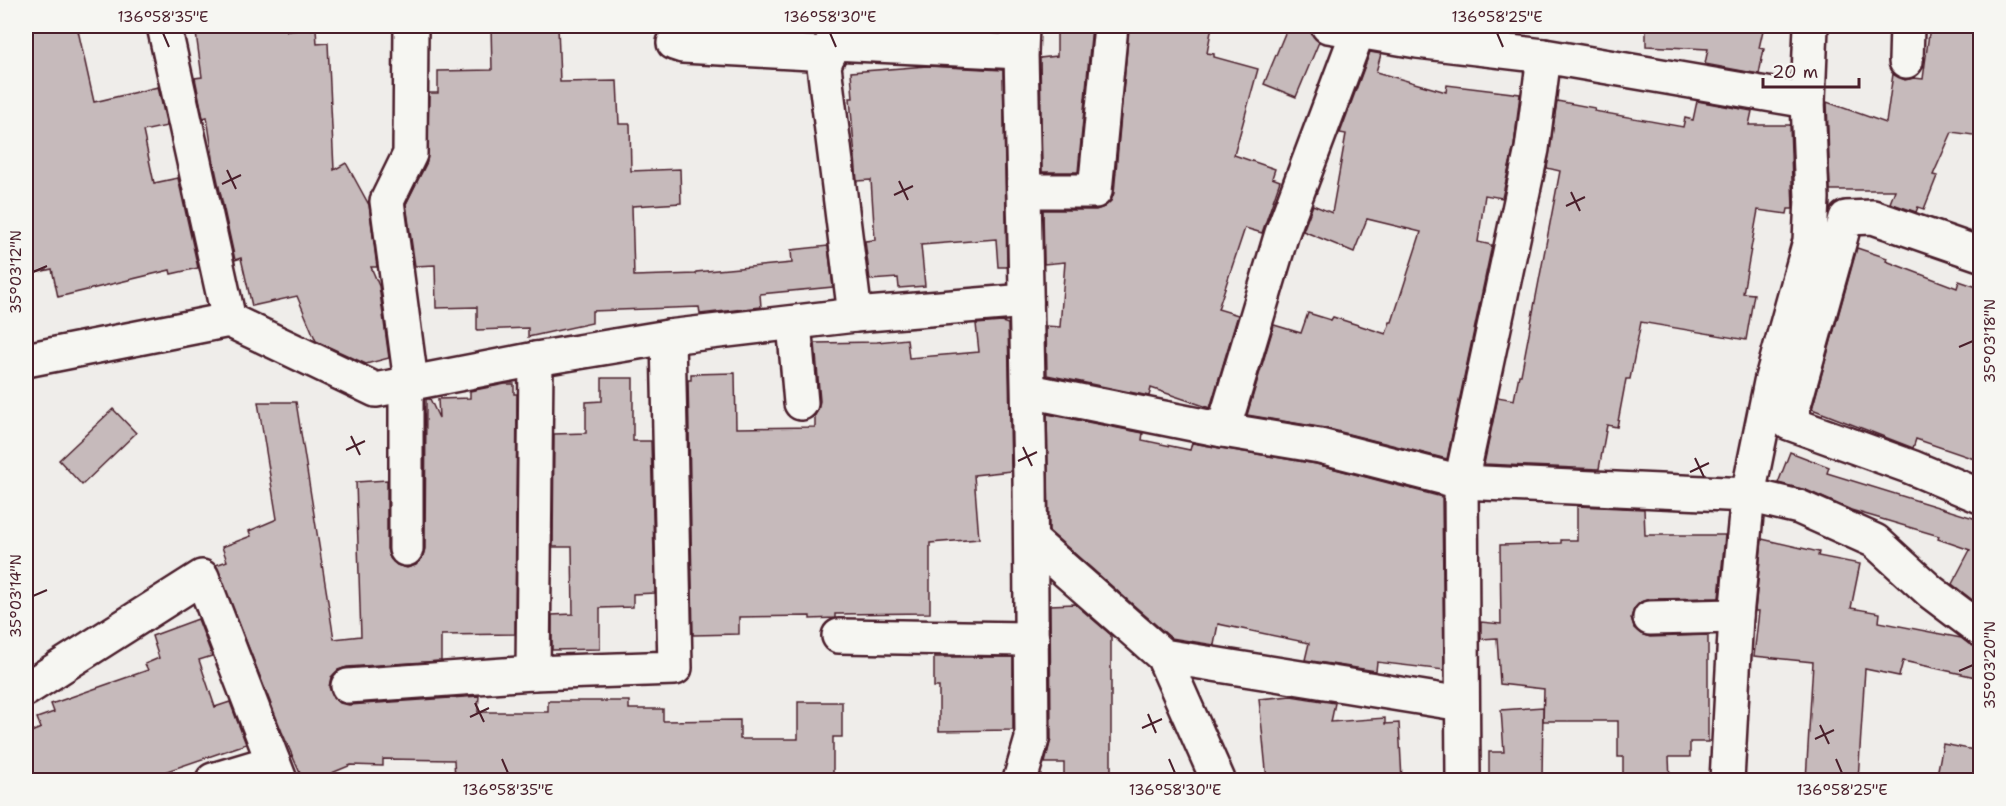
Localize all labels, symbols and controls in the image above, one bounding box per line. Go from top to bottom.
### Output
text: 136°58'35"E [117,7,209,27]
text: 136°58'30"E [784,7,876,27]
text: 136°58'25"E [1451,7,1543,27]
scale bar [1763,51,1859,89]
text: 20 m [1772,60,1818,84]
text: 35°03'12"N [6,230,26,314]
text: 35°03'18"N [1980,299,2000,383]
text: 35°03'14"N [6,554,26,638]
text: 35°03'20"N [1980,621,2000,709]
text: 136°58'35"E [462,780,554,800]
text: 136°58'30"E [1129,780,1221,800]
text: 136°58'25"E [1796,780,1888,800]

